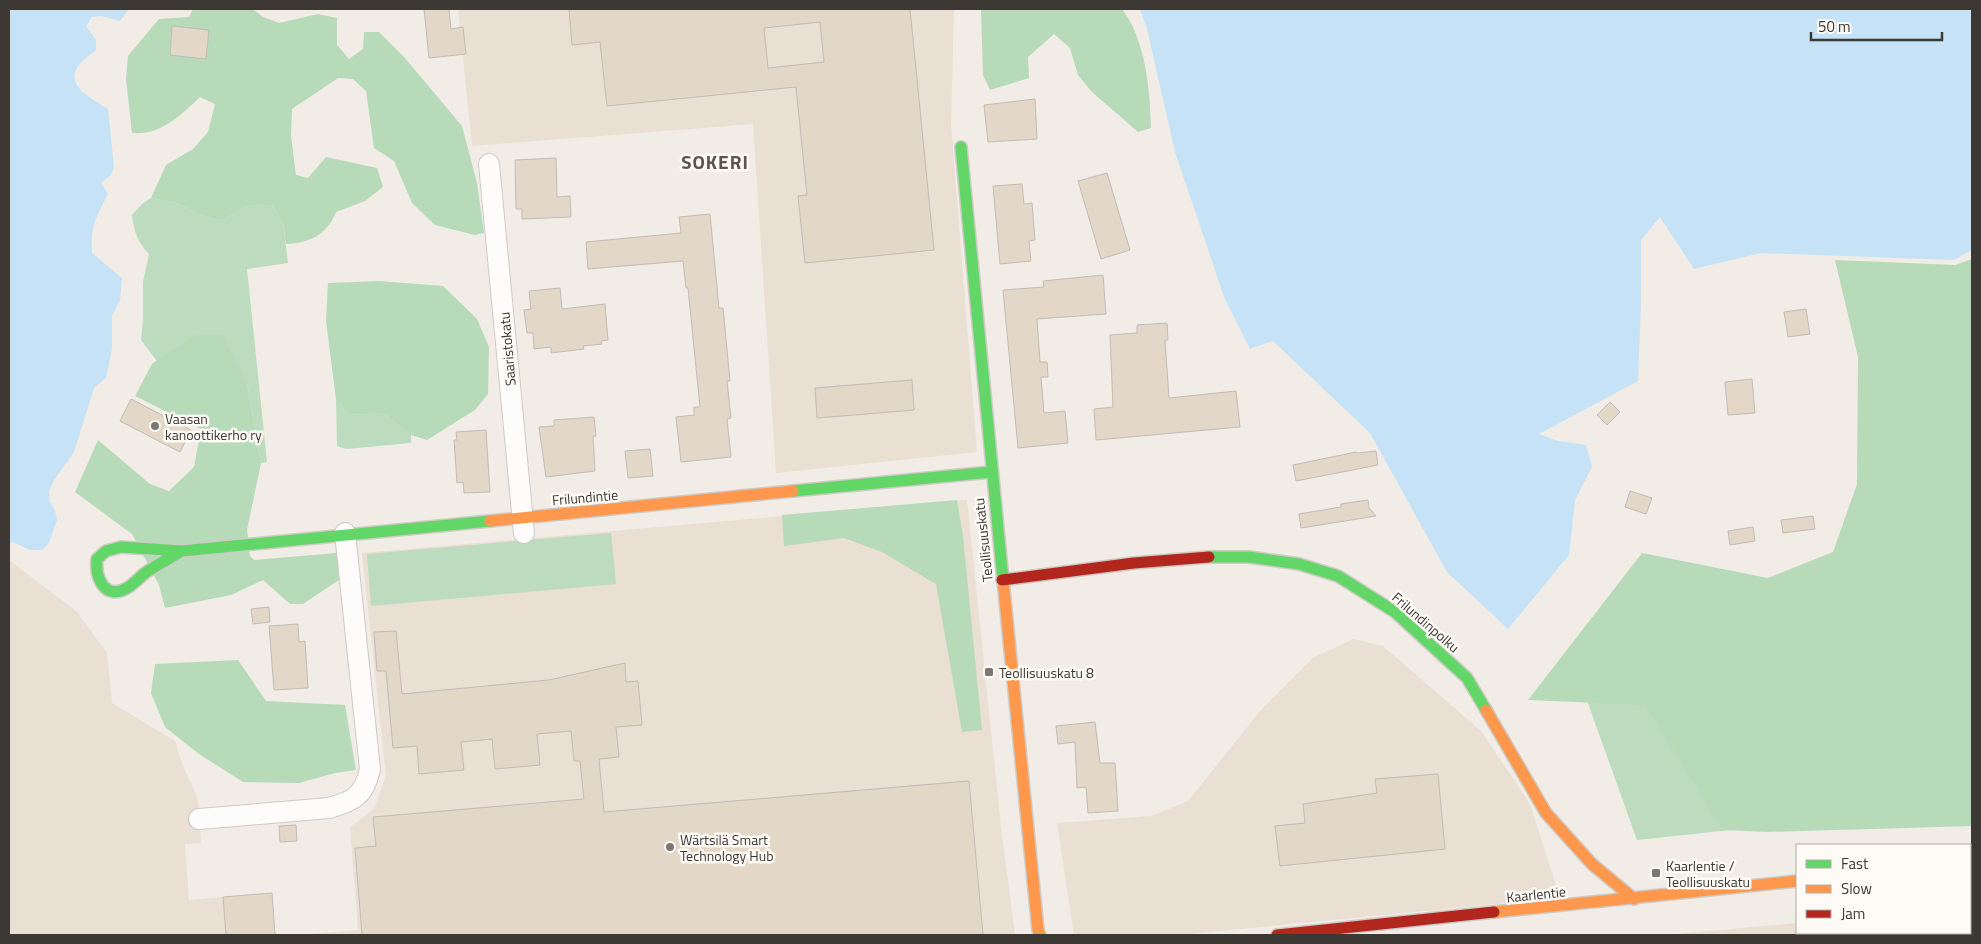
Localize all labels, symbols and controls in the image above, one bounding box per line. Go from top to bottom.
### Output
scale bar [1811,10,1942,42]
text: 50 m [1818,15,1851,38]
district label: SOKERI [681,147,749,176]
street label: Saaristokatu [493,311,521,387]
place label: Vaasan kanoottikerho ry [165,408,262,445]
marker: Vaasan kanoottikerho ry [149,420,161,432]
street label: Frilundintie [551,484,619,510]
street label: Teollisuuskatu [968,497,998,583]
street label: Frilundinpolku [1388,587,1464,657]
place label: Teollisuuskatu 8 [999,662,1094,683]
marker: Teollisuuskatu 8 [983,666,995,678]
place label: Wärtsilä Smart Technology Hub [680,829,774,866]
marker: Wärtsilä Smart Technology Hub [664,841,676,853]
legend [1796,844,1971,934]
text: Fast [1841,852,1869,875]
place label: Kaarlentie / Teollisuuskatu [1666,855,1750,892]
marker: Kaarlentie / Teollisuuskatu [1650,867,1662,879]
text: Slow [1841,877,1872,900]
street label: Kaarlentie [1505,880,1567,908]
text: Jam [1841,902,1865,925]

